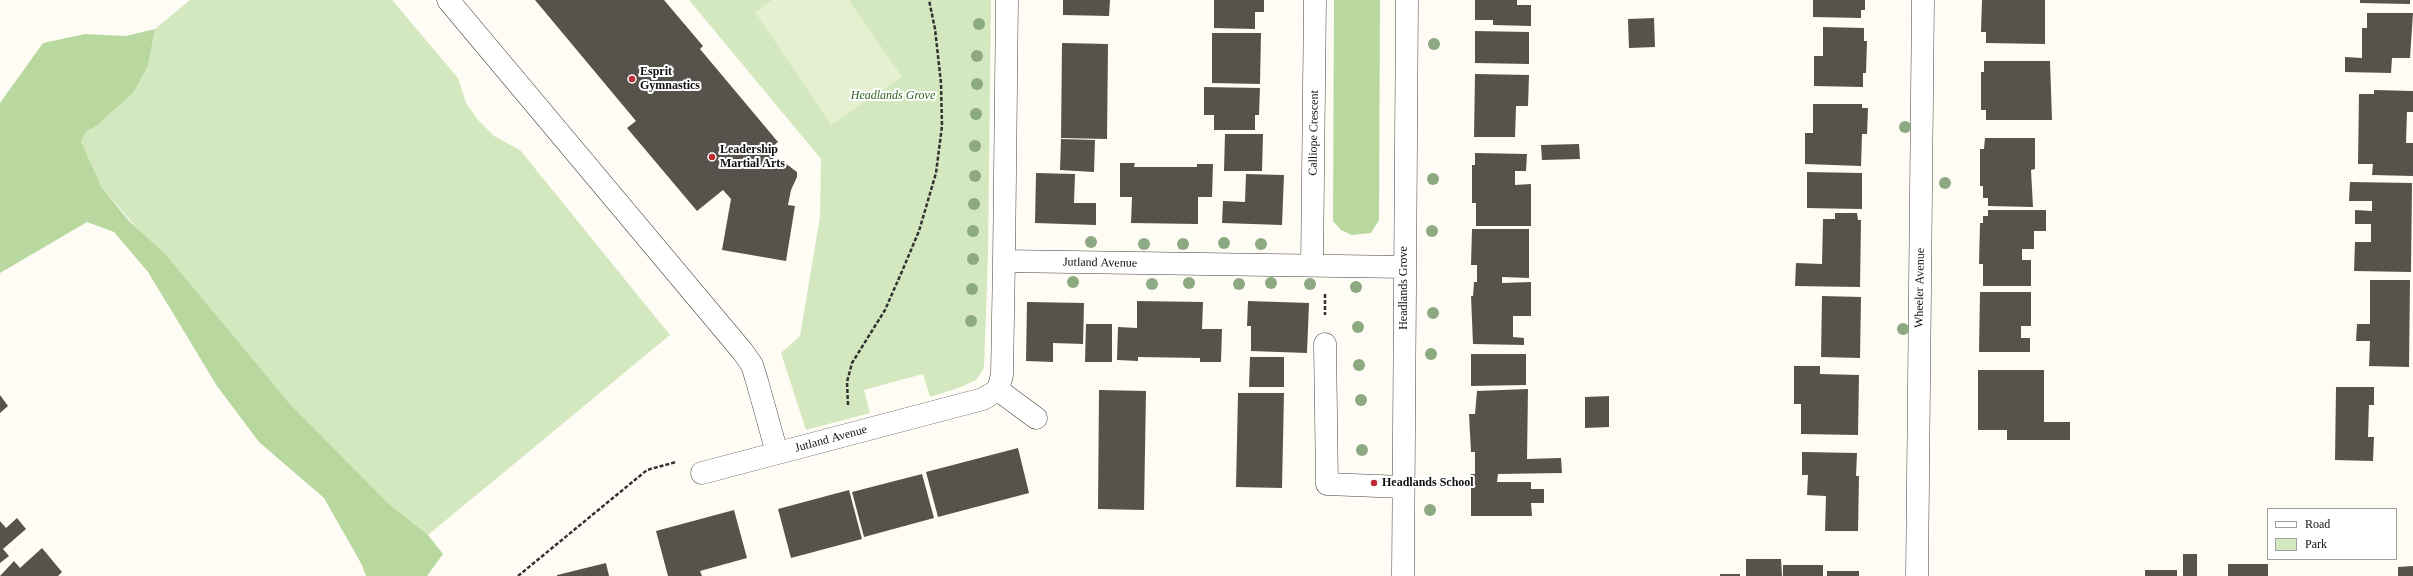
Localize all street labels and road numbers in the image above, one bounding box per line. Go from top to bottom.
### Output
street label: Calliope Crescent [1306,90,1322,176]
street label: Headlands Grove [1397,246,1411,330]
street label: Wheeler Avenue [1912,248,1928,328]
street label: Jutland Avenue [1063,255,1137,271]
street label: Jutland Avenue [793,422,869,456]

